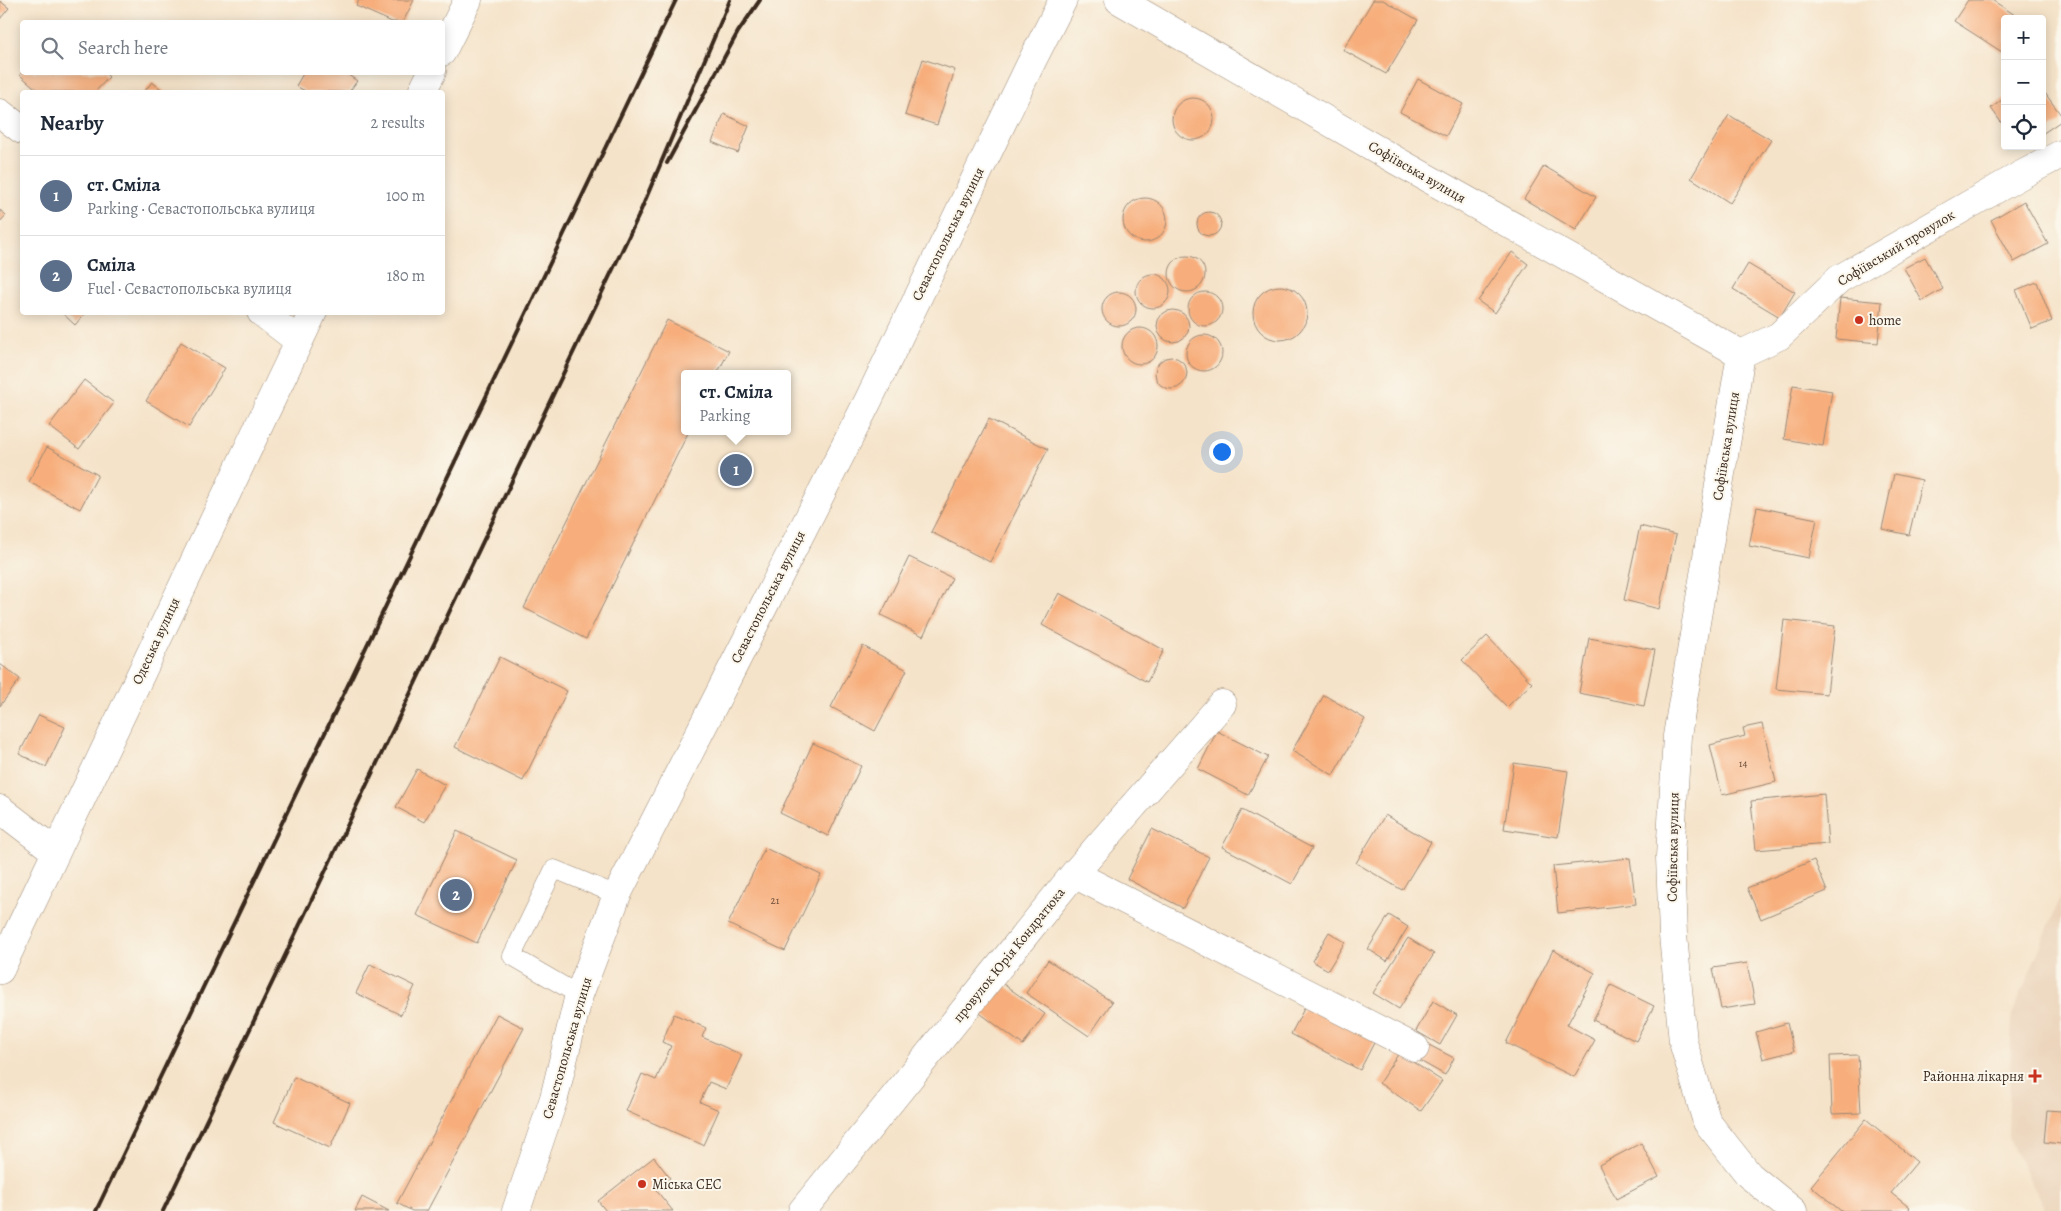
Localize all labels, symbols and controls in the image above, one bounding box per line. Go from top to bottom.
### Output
map controls [2001,15,2046,150]
button: + [2001,15,2046,60]
search box [20,20,445,75]
icon: search [38,34,66,62]
text: Search here [78,35,168,61]
button: − [2001,60,2046,105]
button: locate [2001,105,2046,150]
text: Nearby [40,109,103,137]
text: 2 results [370,112,425,134]
street label: Софіївська вулиця [1365,136,1469,208]
street label: Севастопольська вулиця [907,164,989,304]
text: ст. Сміла [87,172,161,198]
text: 1 [53,185,59,207]
text: 100 m [386,185,425,207]
text: Parking · Севастопольська вулиця [87,198,315,220]
street label: Софіївський провулок [1834,205,1958,291]
text: Сміла [87,252,136,278]
text: 2 [52,265,60,287]
text: 180 m [387,265,425,287]
text: Fuel · Севастопольська вулиця [87,278,292,300]
place label: home [1869,311,1901,330]
marker: home [1853,314,1865,326]
popup [681,370,791,435]
text: ст. Сміла [699,379,773,405]
street label: Софіївська вулиця [1708,390,1744,502]
text: Parking [699,405,751,427]
your location [1209,439,1235,465]
pin: 1 [720,451,752,489]
street label: Севастопольська вулиця [726,527,810,667]
street label: Одеська вулиця [128,594,185,688]
house number: 14 [1739,756,1747,771]
street label: Софіївська вулиця [1663,792,1683,902]
pin: 2 [440,876,472,914]
street label: провулок Юрія Кондратюка [949,883,1070,1027]
house number: 21 [771,893,780,908]
street label: Севастопольська вулиця [538,975,596,1121]
place label: Районна лікарня [1923,1067,2024,1086]
marker: Районна лікарня [2028,1069,2042,1083]
place label: Міська СЕС [652,1175,722,1194]
marker: Міська СЕС [636,1178,648,1190]

